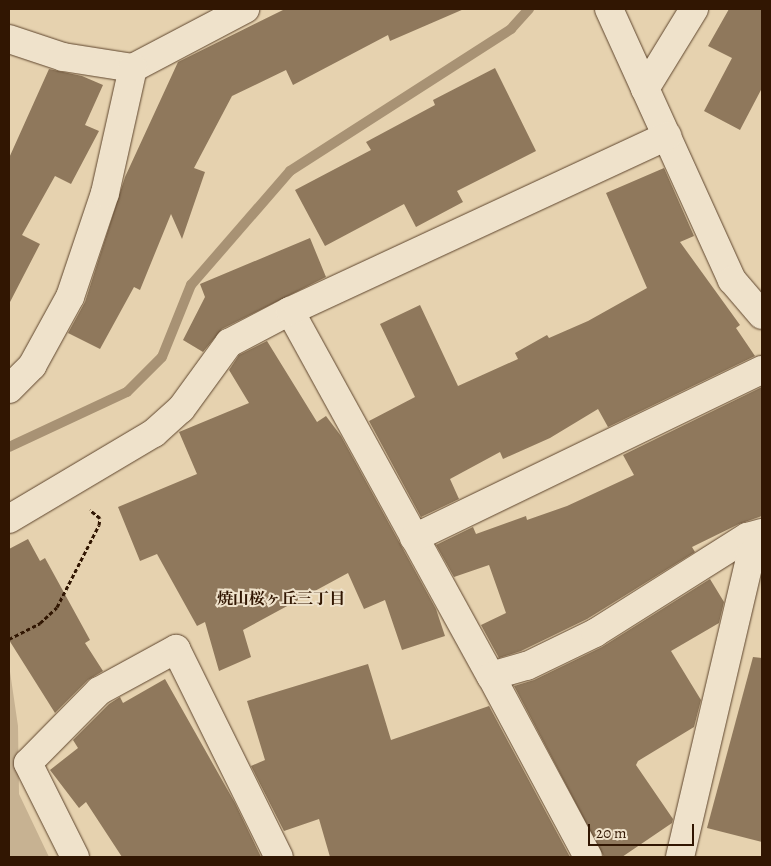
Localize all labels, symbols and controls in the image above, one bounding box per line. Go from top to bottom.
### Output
district label: 焼山桜ヶ丘三丁目 [217,589,345,609]
scale bar [591,814,697,846]
text: 20 m [596,823,627,843]

